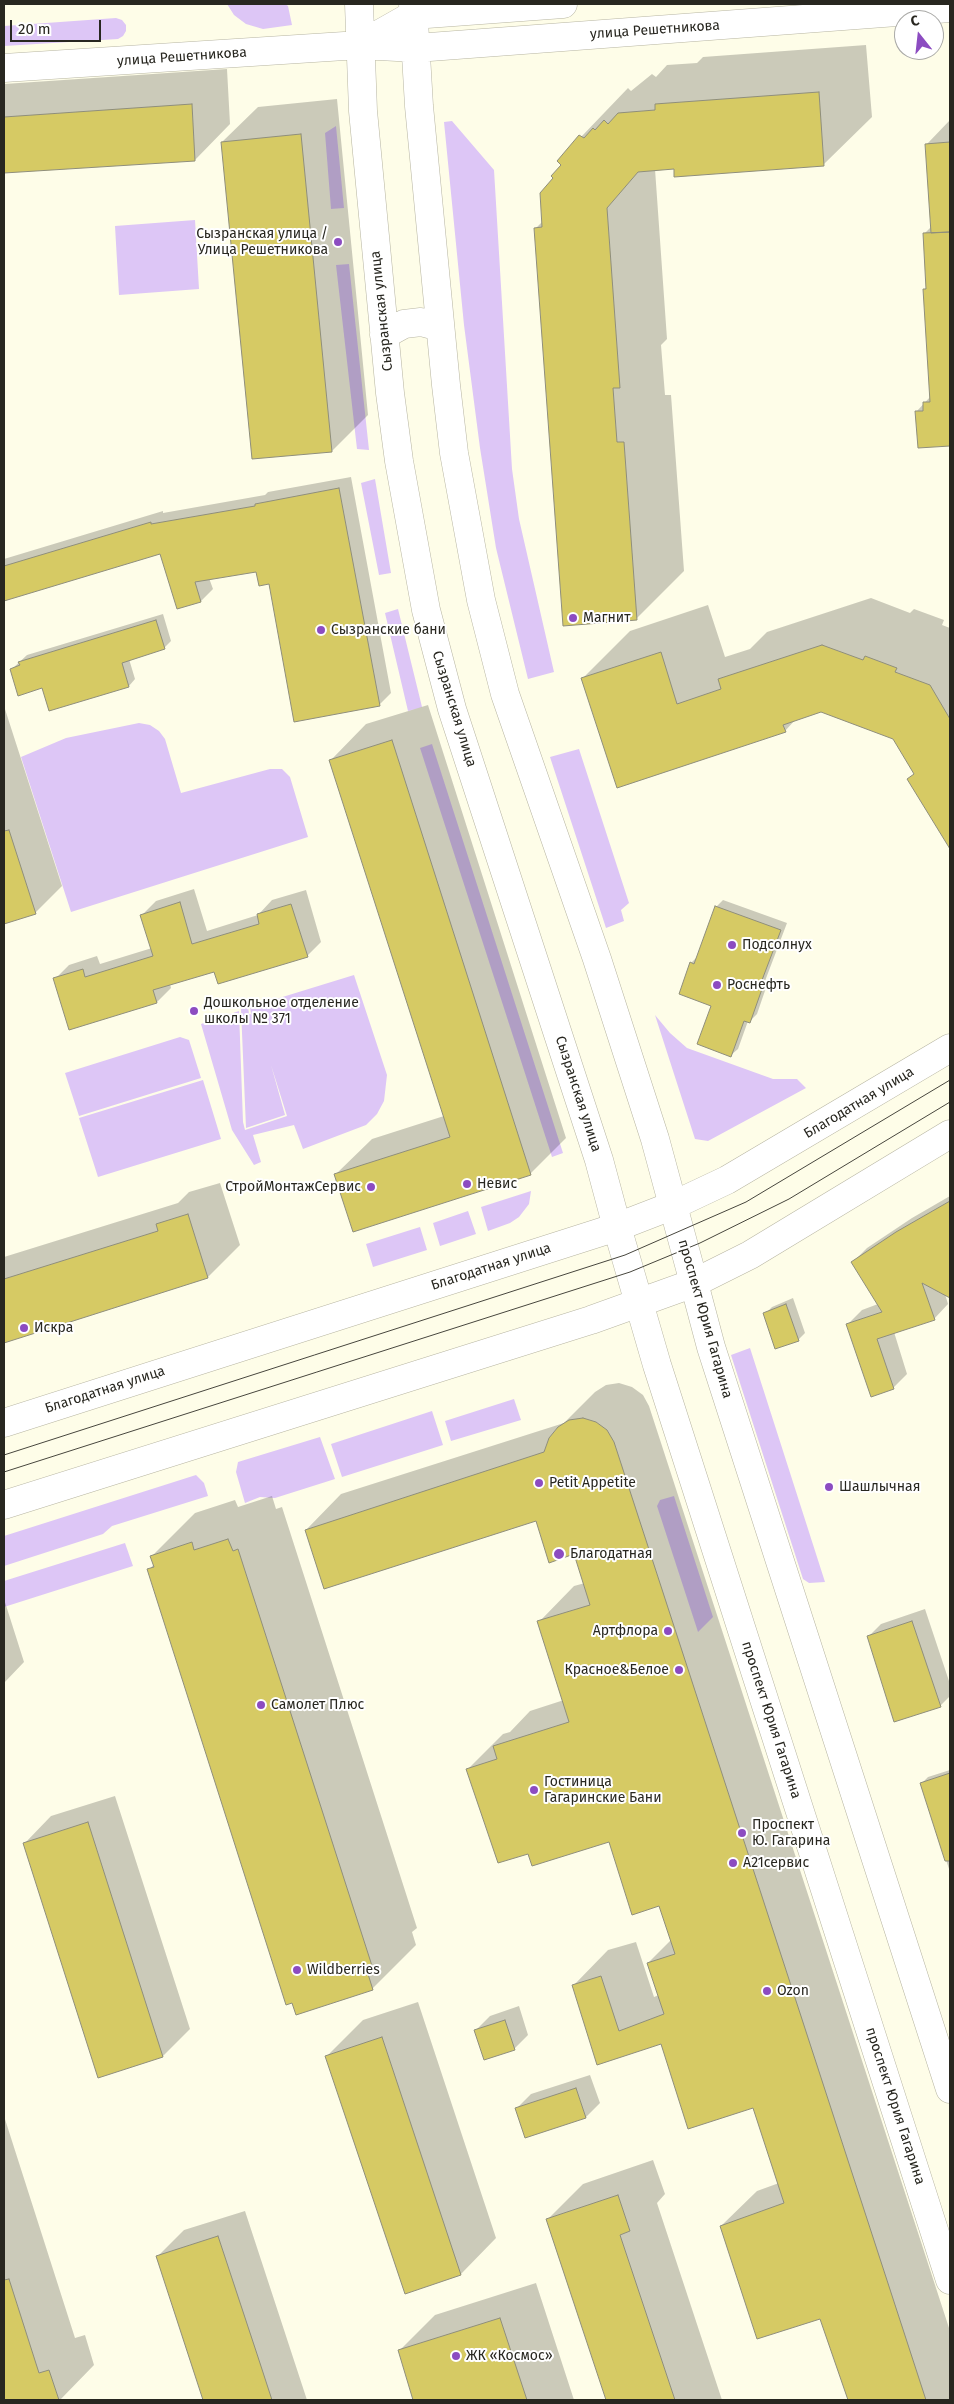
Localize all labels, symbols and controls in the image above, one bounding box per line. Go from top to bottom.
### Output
scale bar [12,10,104,42]
north arrow [894,10,944,60]
text: С [909,12,921,30]
street label: улица Решетникова [589,17,721,43]
text: 20 m [18,20,51,38]
street label: улица Решетникова [116,44,248,70]
place label: Сызранская улица / Улица Решетникова [196,226,328,258]
marker: Сызранская улица / Улица Решетникова [332,236,344,248]
street label: Сызранская улица [367,250,397,372]
place label: Магнит [583,610,631,626]
marker: Магнит [567,612,579,624]
place label: Сызранские бани [331,622,446,638]
marker: Сызранские бани [315,624,327,636]
street label: Сызранская улица [428,649,480,769]
place label: Подсолнух [742,937,812,953]
marker: Подсолнух [726,939,738,951]
place label: Роснефть [727,977,790,993]
marker: Роснефть [711,979,723,991]
place label: Дошкольное отделение школы № 371 [204,995,359,1028]
marker: Дошкольное отделение школы № 371 [188,1005,200,1017]
street label: Сызранская улица [551,1034,605,1154]
street label: Благодатная улица [801,1064,917,1142]
place label: Невис [477,1176,517,1192]
marker: Невис [461,1178,473,1190]
place label: СтройМонтажСервис [225,1179,361,1195]
marker: СтройМонтажСервис [365,1181,377,1193]
street label: проспект Юрия Гагарина [674,1238,736,1400]
street label: Благодатная улица [429,1240,553,1294]
place label: Искра [34,1320,73,1336]
marker: Искра [18,1322,30,1334]
street label: Благодатная улица [43,1363,167,1417]
place label: Petit Appetite [549,1475,636,1491]
marker: Petit Appetite [533,1477,545,1489]
place label: Шашлычная [839,1479,920,1495]
marker: Шашлычная [823,1481,835,1493]
place label: Благодатная [570,1546,652,1562]
marker: Благодатная [552,1547,566,1561]
place label: Артфлора [593,1623,658,1639]
marker: Артфлора [662,1625,674,1637]
street label: проспект Юрия Гагарина [738,1639,804,1801]
place label: Красное&Белое [564,1662,669,1678]
marker: Красное&Белое [673,1664,685,1676]
place label: Самолет Плюс [271,1697,364,1713]
marker: Самолет Плюс [255,1699,267,1711]
place label: Гостиница Гагаринские Бани [544,1774,662,1806]
marker: Гостиница Гагаринские Бани [528,1784,540,1796]
place label: Проспект Ю. Гагарина [752,1817,830,1850]
marker: Проспект Ю. Гагарина [736,1827,748,1839]
place label: А21сервис [743,1855,809,1871]
marker: А21сервис [727,1857,739,1869]
place label: Wildberries [307,1962,380,1978]
marker: Wildberries [291,1964,303,1976]
place label: Ozon [777,1983,809,1999]
marker: Ozon [761,1985,773,1997]
street label: проспект Юрия Гагарина [862,2025,928,2187]
place label: ЖК «Космос» [466,2348,553,2364]
marker: ЖК «Космос» [450,2350,462,2362]

